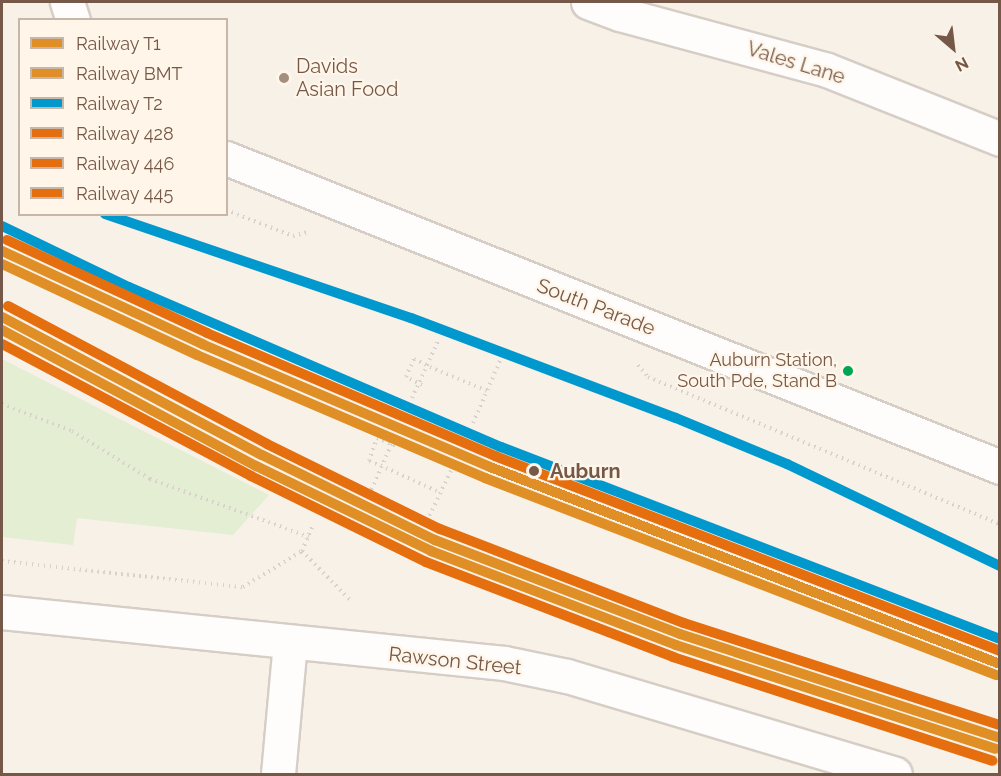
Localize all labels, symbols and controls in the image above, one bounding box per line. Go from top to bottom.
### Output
legend [18,18,228,216]
north arrow [923,18,983,78]
text: Railway T1 [76,33,161,54]
street label: Vales Lane [744,37,848,89]
text: N [952,53,972,76]
place label: Davids Asian Food [296,54,398,101]
text: Railway BMT [76,63,182,84]
marker: Davids Asian Food [277,71,291,85]
text: Railway T2 [76,93,163,114]
text: Railway 428 [76,123,174,144]
text: Railway 446 [76,153,174,174]
text: Railway 445 [76,183,173,204]
street label: South Parade [534,273,658,341]
place label: Auburn Station, South Pde, Stand B [677,350,837,392]
marker: Auburn Station, South Pde, Stand B [842,365,854,377]
place label: Auburn [550,459,620,483]
marker: Auburn [523,460,545,482]
street label: Rawson Street [387,642,523,680]

